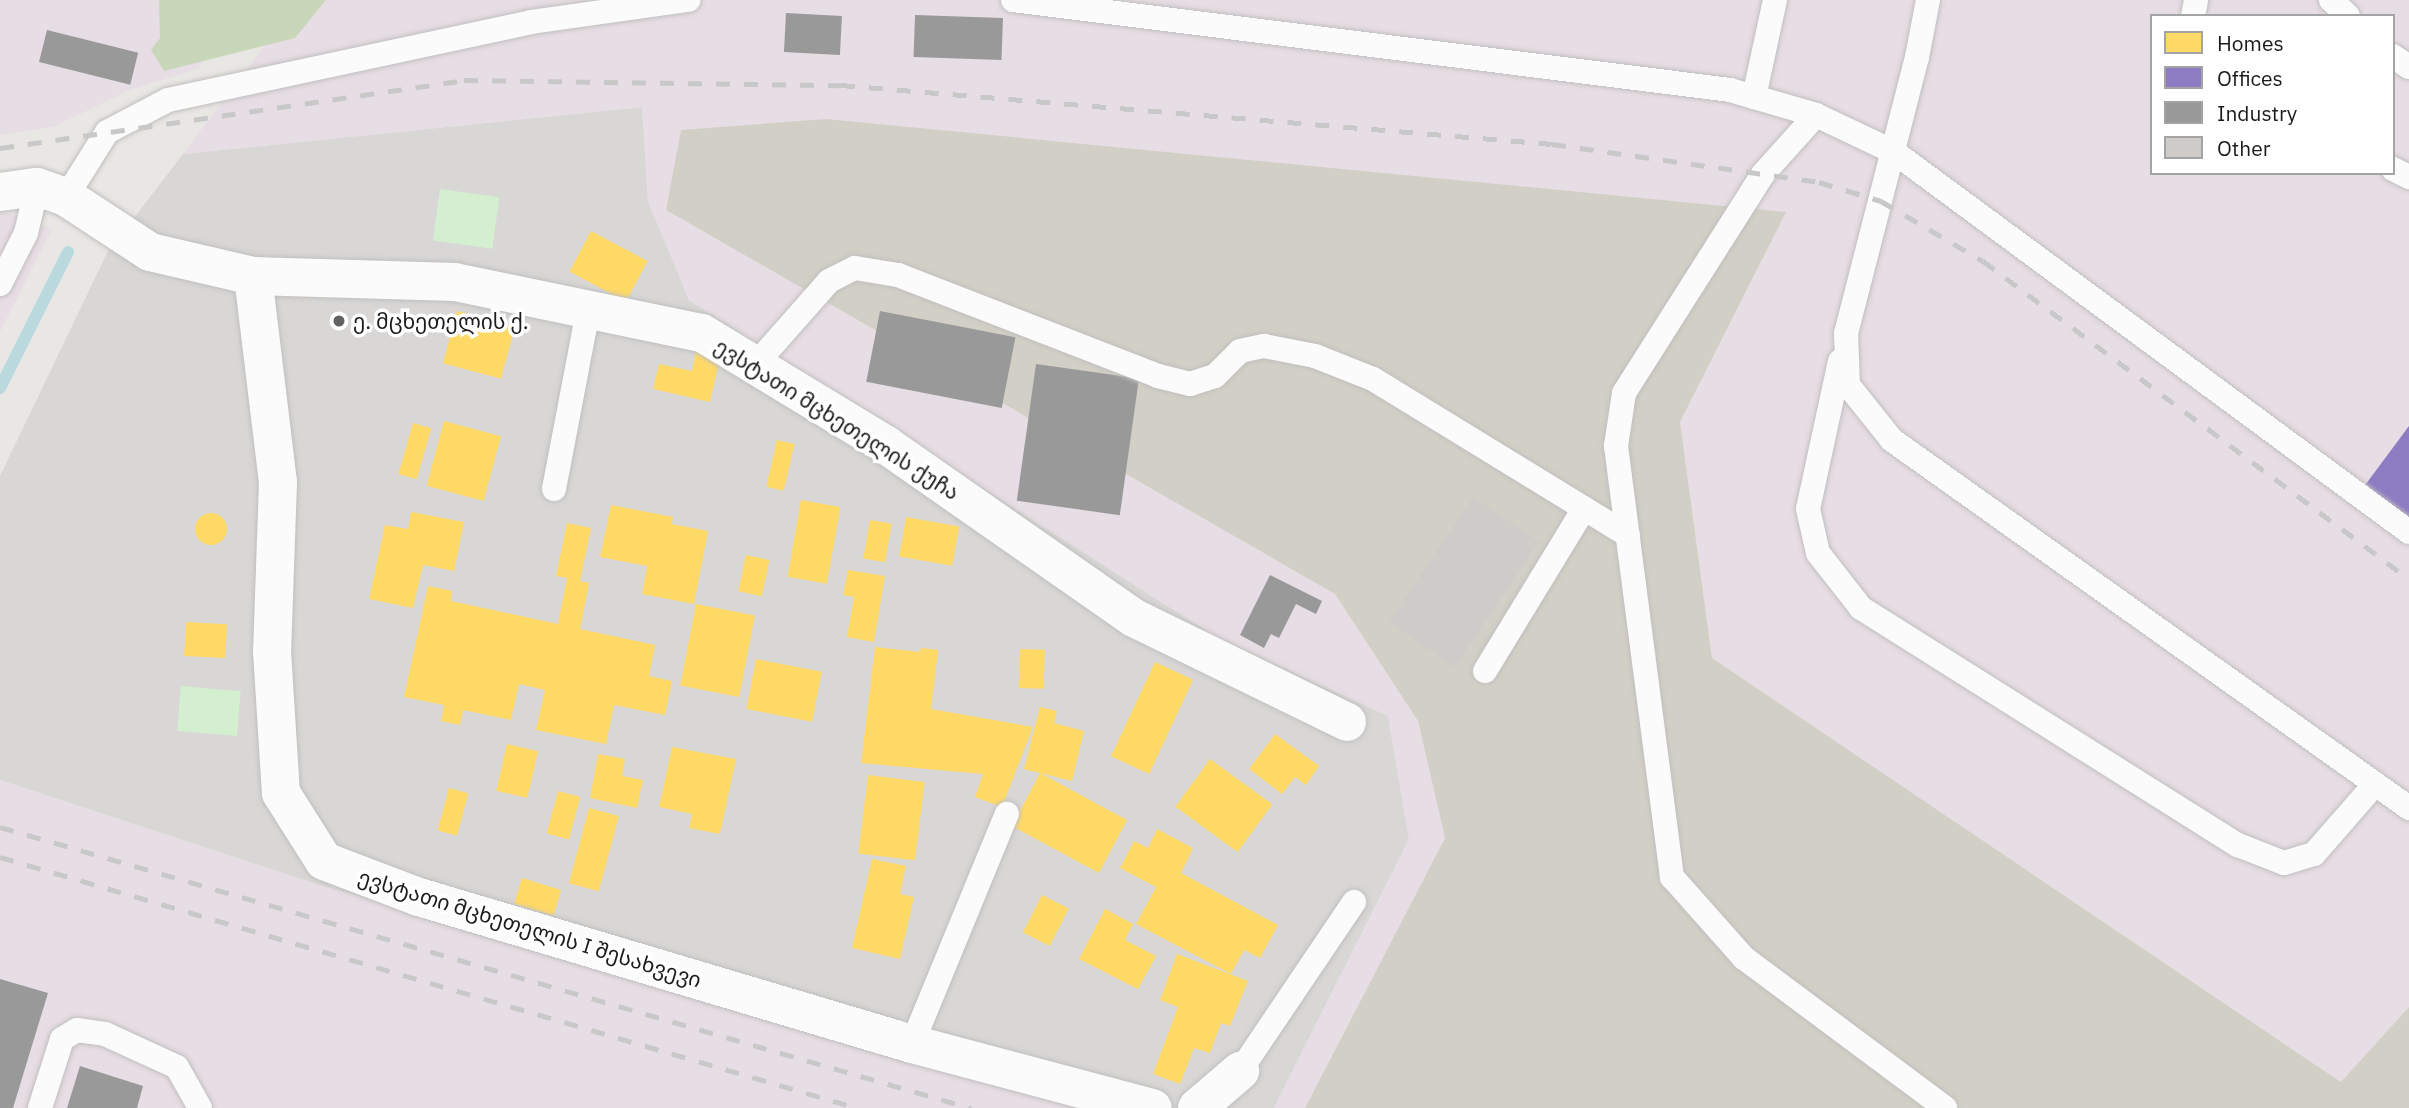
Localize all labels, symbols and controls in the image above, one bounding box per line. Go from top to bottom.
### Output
legend [2150,14,2395,175]
text: Homes [2217,29,2284,57]
text: Offices [2217,64,2283,92]
text: Industry [2217,99,2297,127]
text: Other [2217,134,2270,162]
place label: ე. მცხეთელის ქ. [353,308,529,334]
marker: ე. მცხეთელის ქ. [331,313,347,329]
street label: ევსტათი მცხეთელის ქუჩა [710,333,964,505]
street label: ევსტათი მცხეთელის I შესახვევი [355,864,705,992]

